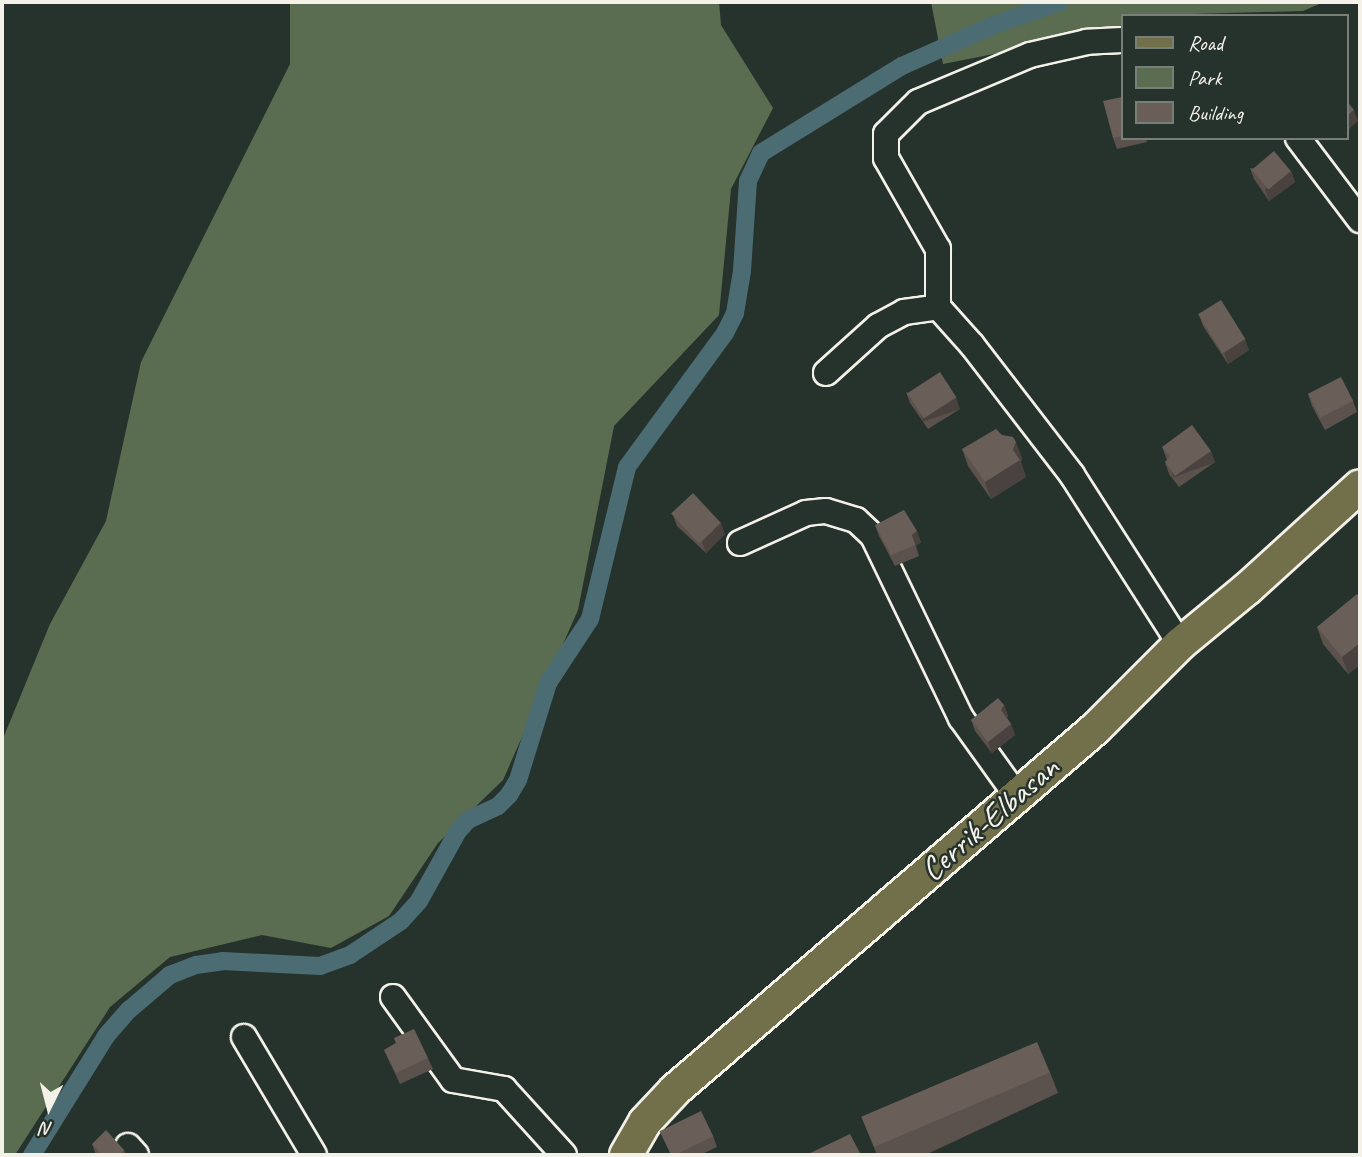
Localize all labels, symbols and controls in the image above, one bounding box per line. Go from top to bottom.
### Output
legend [1120,14,1348,140]
text: Road [1188,30,1223,56]
text: Park [1188,65,1221,91]
text: Building [1188,100,1243,126]
street label: Cerrik-Elbasan [913,748,1067,890]
north arrow [14,1073,84,1143]
text: N [40,1116,54,1141]

